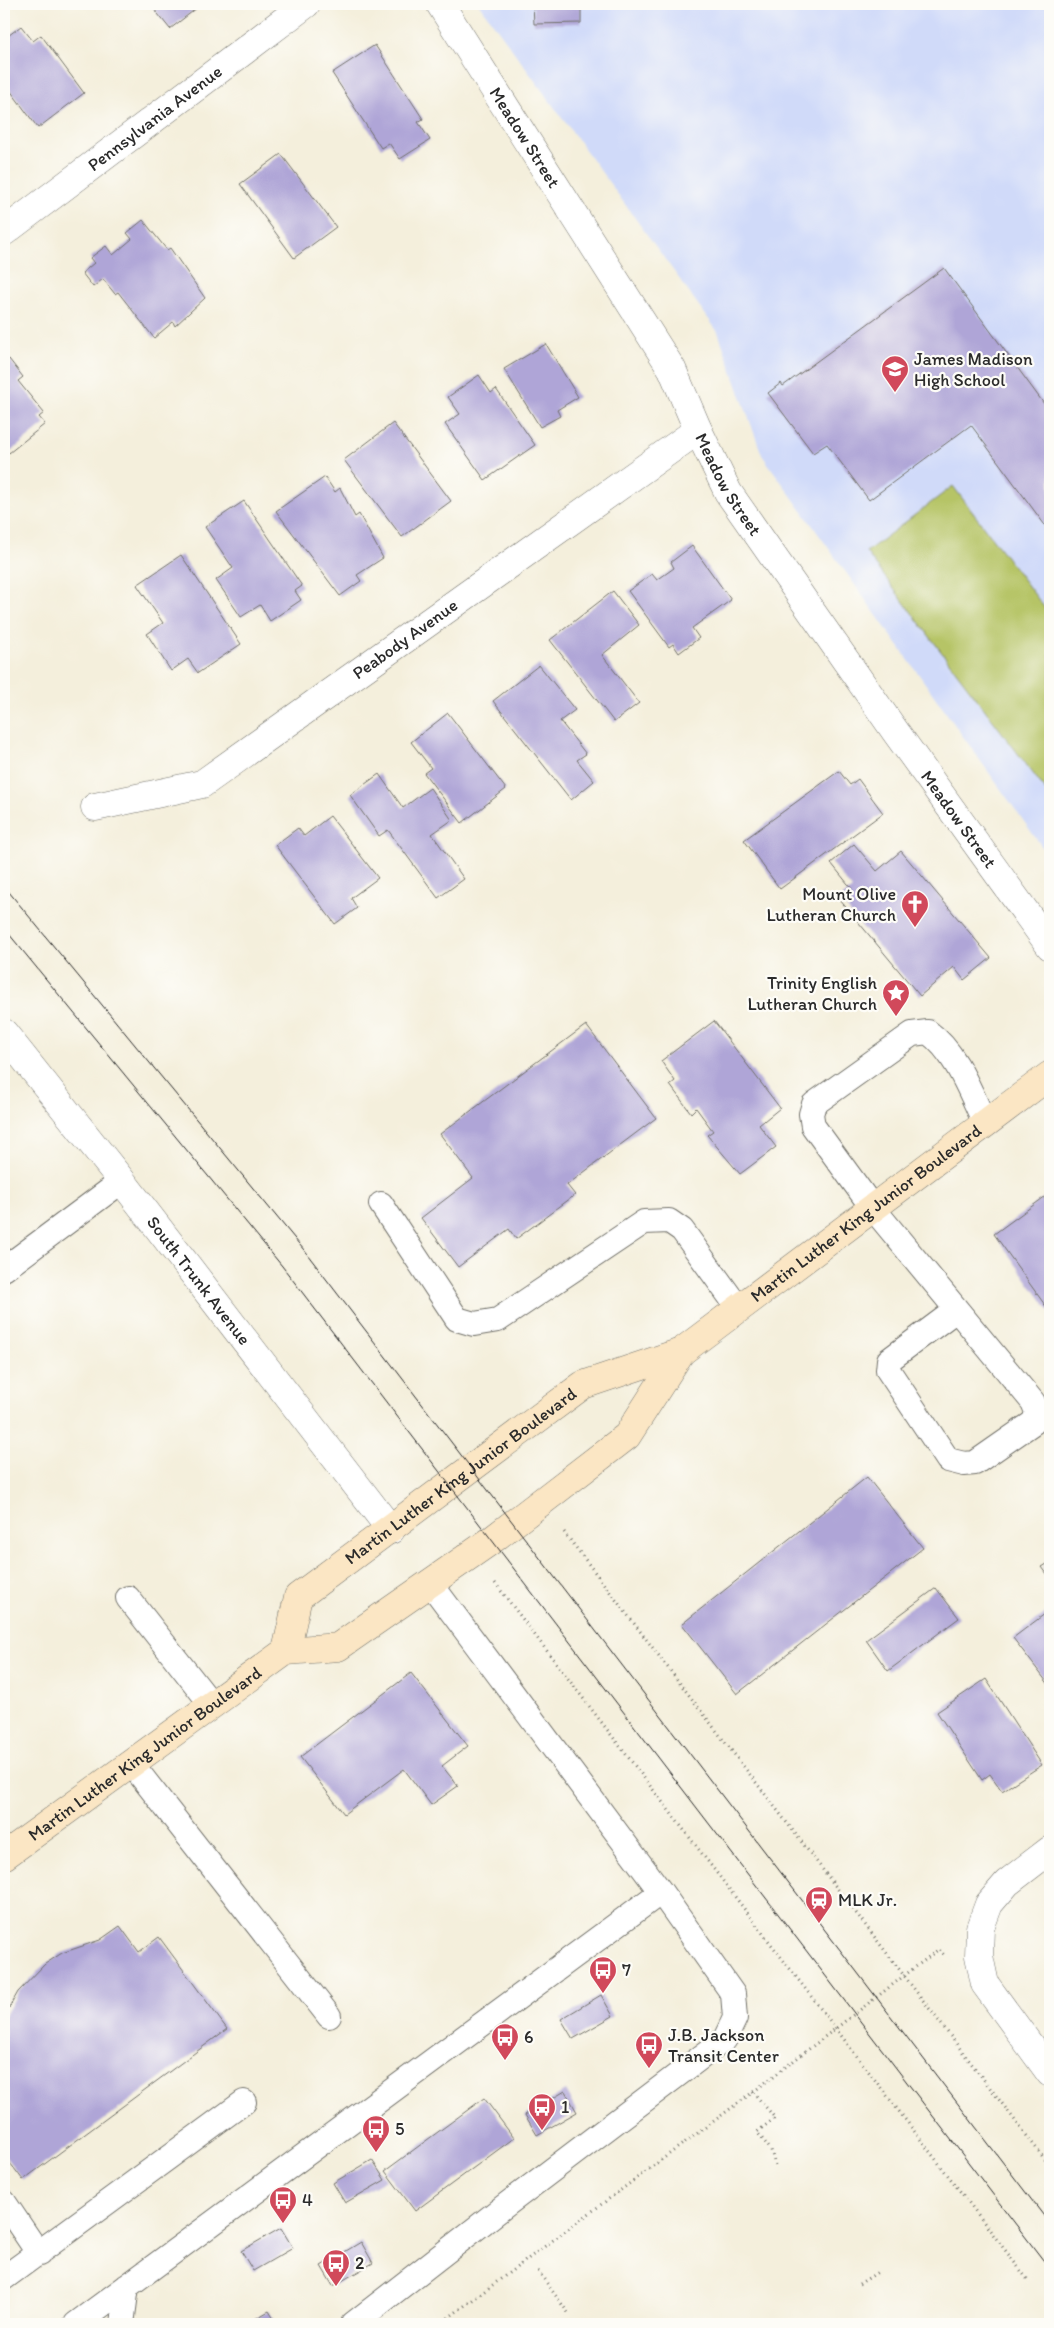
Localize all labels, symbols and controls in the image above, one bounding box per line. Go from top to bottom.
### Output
street label: Pennsylvania Avenue [83,60,226,176]
street label: Meadow Street [485,83,565,192]
place label: James Madison High School [914,348,1033,391]
school or university icon: James Madison High School [880,354,910,393]
street label: Meadow Street [690,429,766,540]
street label: Peabody Avenue [348,594,462,684]
street label: Meadow Street [916,766,1001,873]
place label: Mount Olive Lutheran Church [766,883,896,926]
church icon: Mount Olive Lutheran Church [900,889,930,928]
place label: Trinity English Lutheran Church [747,972,877,1015]
place icon: Trinity English Lutheran Church [881,978,911,1017]
street label: Martin Luther King Junior Boulevard [746,1119,986,1307]
street label: South Trunk Avenue [142,1212,255,1349]
street label: Martin Luther King Junior Boulevard [340,1382,581,1569]
street label: Martin Luther King Junior Boulevard [24,1661,266,1846]
station icon: MLK Jr. [804,1885,834,1924]
place label: MLK Jr. [838,1889,897,1911]
bus stop icon: 7 [588,1955,618,1994]
place label: 7 [622,1959,631,1981]
bus stop icon: 6 [490,2022,520,2061]
place label: J.B. Jackson Transit Center [668,2024,780,2067]
place label: 6 [524,2026,534,2048]
bus stop icon: J.B. Jackson Transit Center [634,2030,664,2069]
bus stop icon: 1 [527,2092,557,2131]
place label: 1 [561,2096,569,2118]
bus stop icon: 5 [361,2114,391,2153]
place label: 5 [395,2118,404,2140]
bus stop icon: 4 [268,2185,298,2224]
place label: 4 [302,2189,313,2211]
bus stop icon: 2 [321,2248,351,2287]
place label: 2 [355,2252,365,2274]

